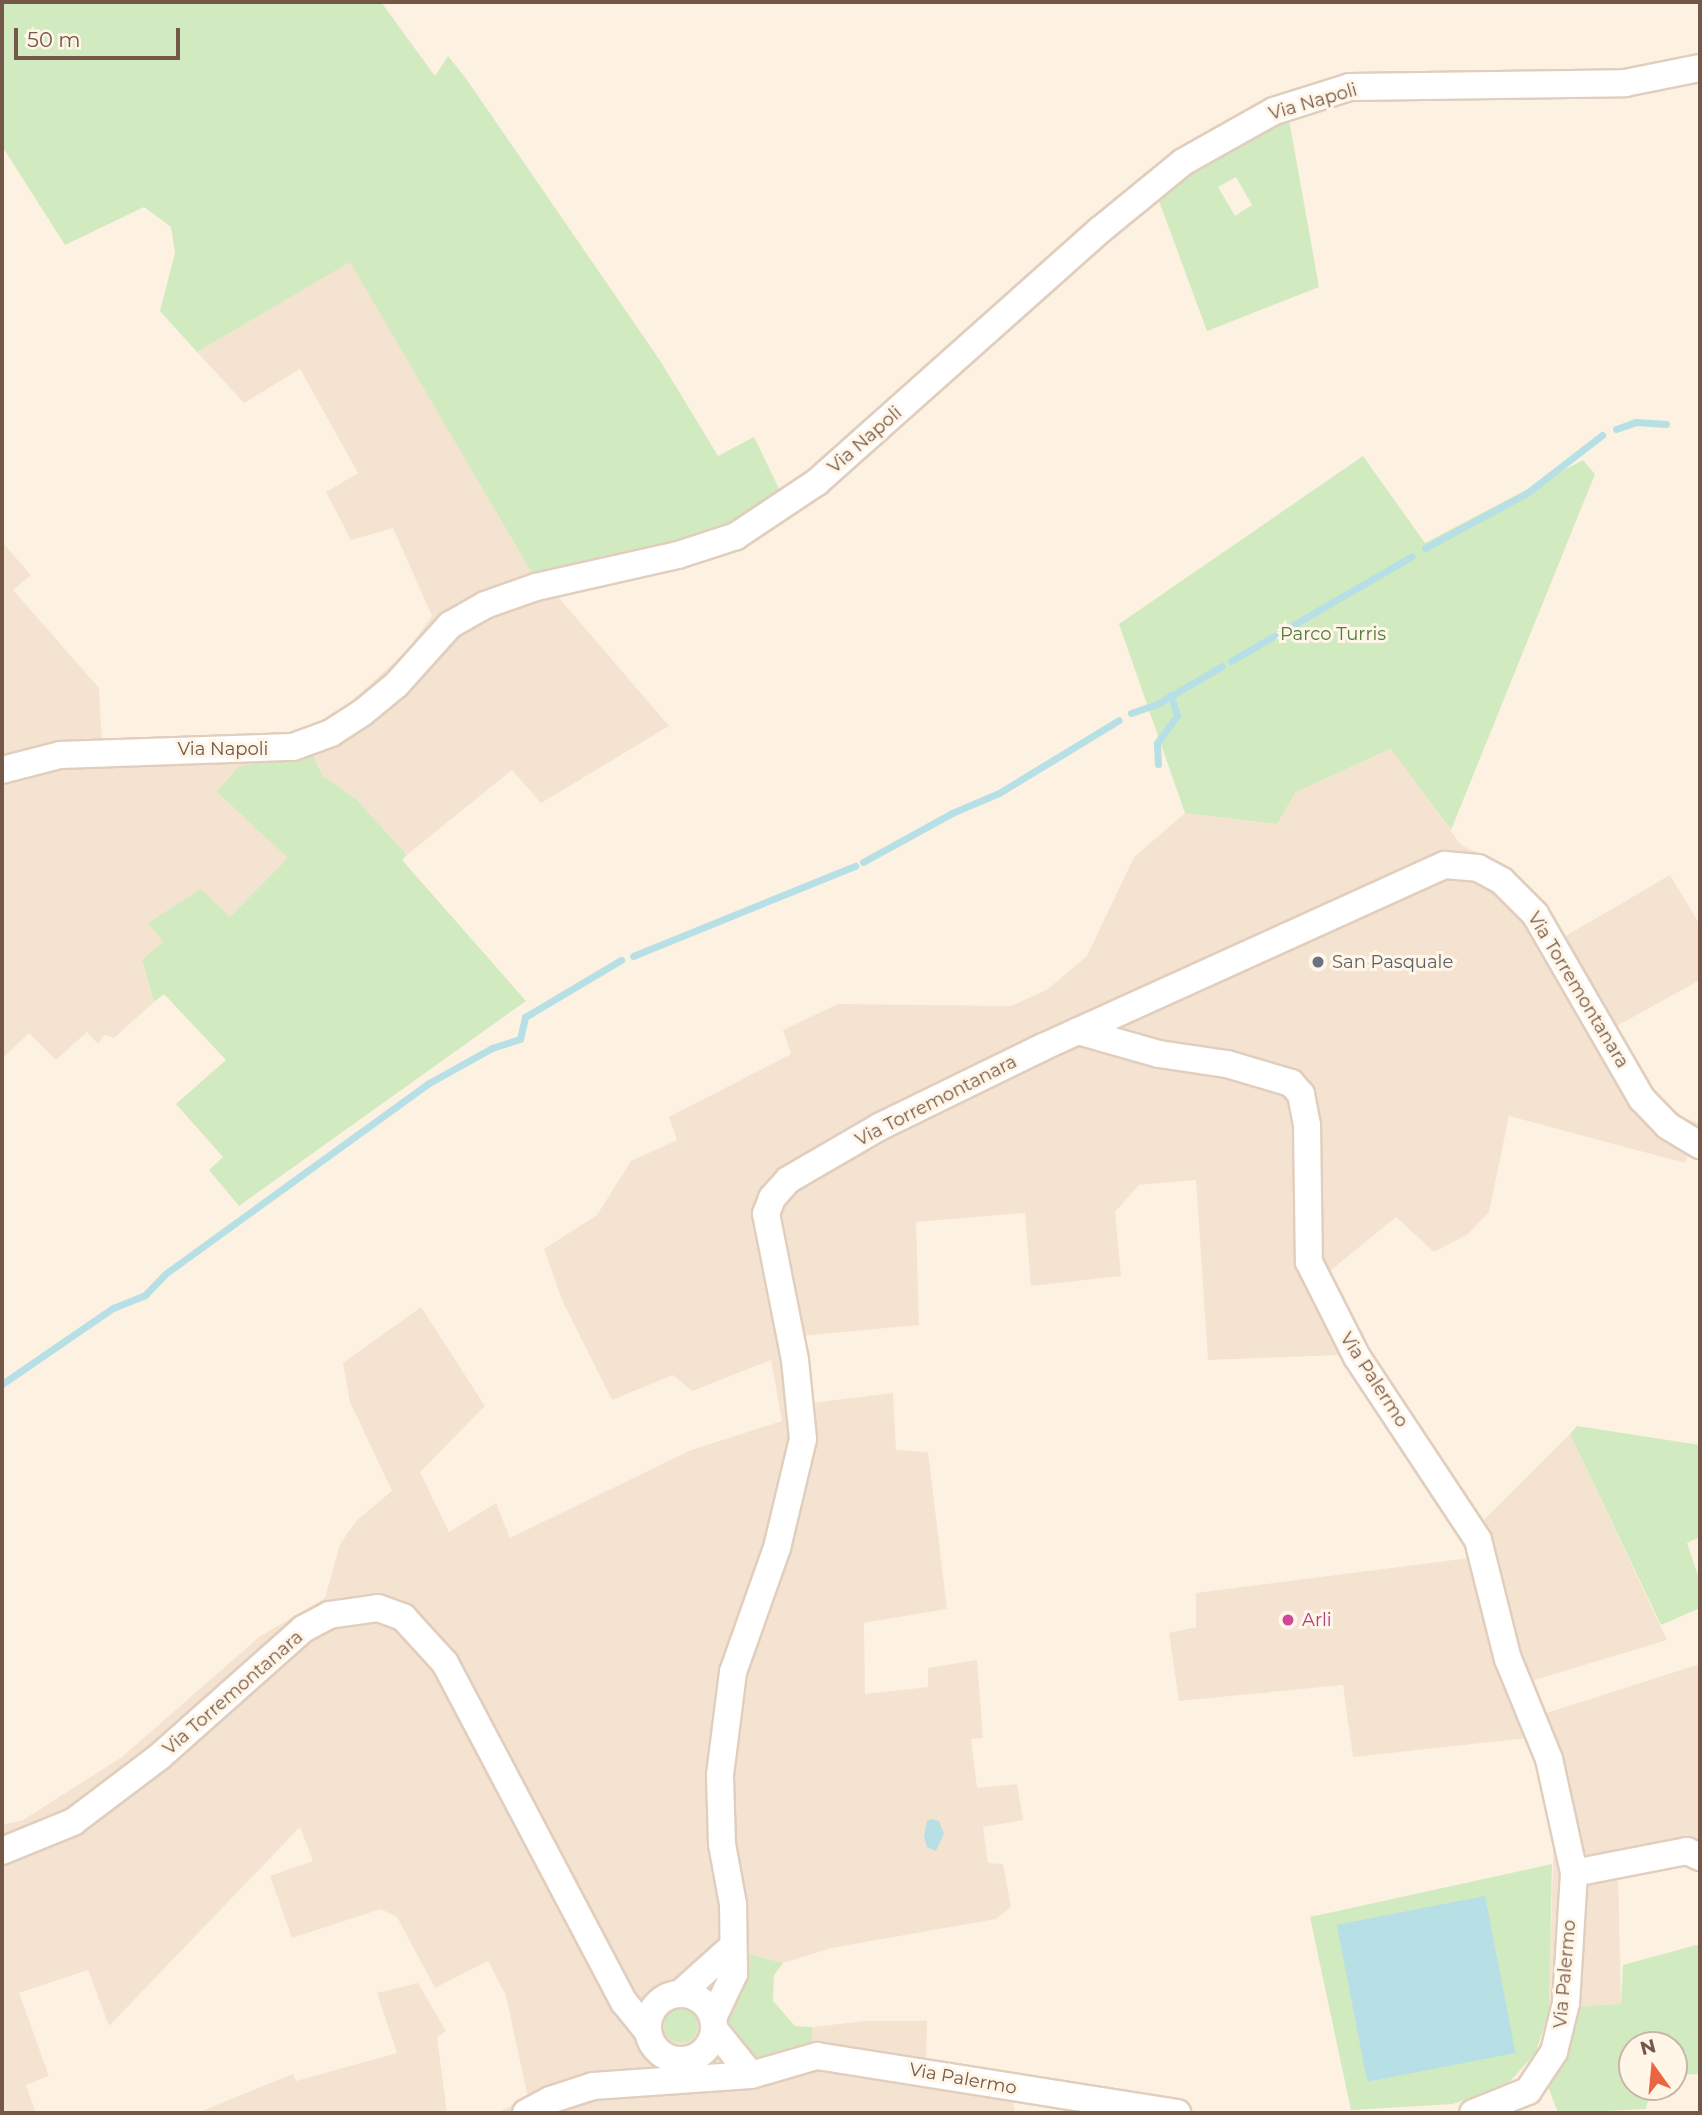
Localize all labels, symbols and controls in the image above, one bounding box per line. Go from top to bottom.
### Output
scale bar [18,14,184,58]
text: 50 m [27,27,81,52]
street label: Via Napoli [1266,79,1360,125]
street label: Via Napoli [824,402,906,478]
park label: Parco Turris [1280,623,1386,645]
street label: Via Napoli [178,738,268,760]
street label: Via Torremontanara [1523,908,1633,1072]
place label: San Pasquale [1332,951,1453,973]
marker: San Pasquale [1310,954,1326,970]
street label: Via Torremontanara [852,1051,1020,1151]
street label: Via Palermo [1335,1328,1413,1432]
place label: Arli [1302,1609,1332,1631]
marker: Arli [1280,1612,1296,1628]
street label: Via Torremontanara [159,1626,307,1760]
street label: Via Palermo [1549,1919,1581,2029]
north arrow [1618,2031,1688,2101]
text: N [1638,2034,1658,2060]
street label: Via Palermo [908,2059,1018,2099]

